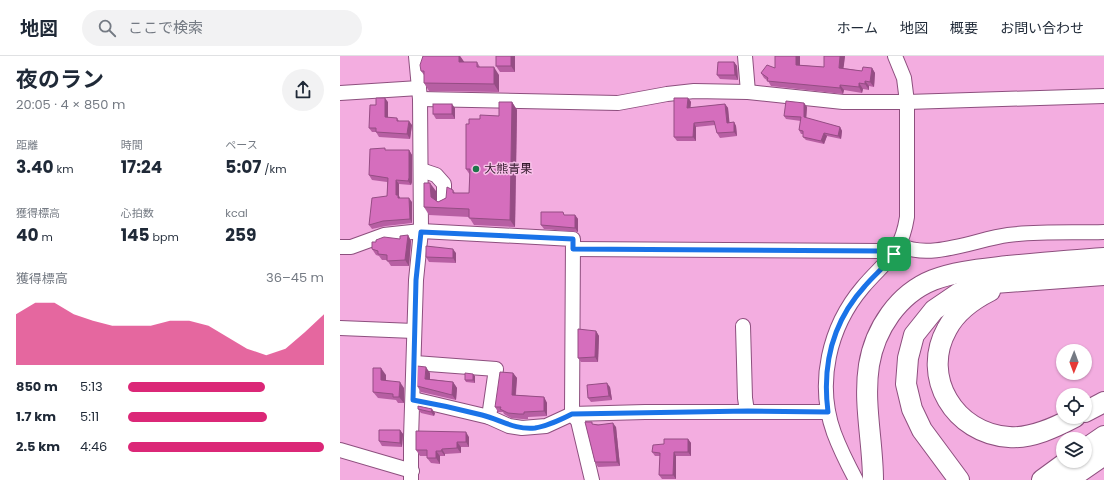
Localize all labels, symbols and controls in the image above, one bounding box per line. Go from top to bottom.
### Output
search box [82,10,362,46]
text: 地図 [20,15,58,42]
icon: search [96,17,118,39]
text: ここで検索 [128,17,203,38]
text: ホーム [836,18,878,38]
text: 地図 [900,18,928,38]
text: 概要 [950,18,978,38]
text: お問い合わせ [1000,18,1084,38]
text: 夜のラン [16,64,104,95]
button: share [282,69,324,111]
text: 20:05 · 4 × 850 m [16,95,125,114]
text: 距離 [16,137,38,153]
text: 時間 [121,137,143,153]
text: ペース [225,137,258,153]
text: 3.40 [16,155,54,179]
text: 17:24 [121,155,162,179]
text: 5:07 [225,155,261,179]
place label: 大熊青果 [484,160,532,177]
text: km [54,161,74,177]
text: /km [261,161,287,177]
marker: 大熊青果 [471,164,481,174]
text: 獲得標高 [16,205,60,221]
text: 心拍数 [121,205,154,221]
text: kcal [225,205,248,221]
text: 40 [16,223,39,247]
text: 145 [121,223,150,247]
text: 259 [225,223,257,247]
text: m [39,229,53,245]
text: bpm [150,229,179,245]
pin [877,237,911,271]
icon: arrive [883,243,905,265]
text: 36–45 m [266,268,324,287]
text: 獲得標高 [16,269,68,288]
north arrow [1056,344,1092,380]
map controls [1056,344,1092,468]
text: 850 m [16,377,58,396]
text: 5:13 [80,377,103,396]
button: locate [1056,388,1092,424]
text: 1.7 km [16,407,56,426]
text: 5:11 [80,407,99,426]
button: layers [1056,432,1092,468]
text: 2.5 km [16,437,60,456]
text: 4:46 [80,437,107,456]

